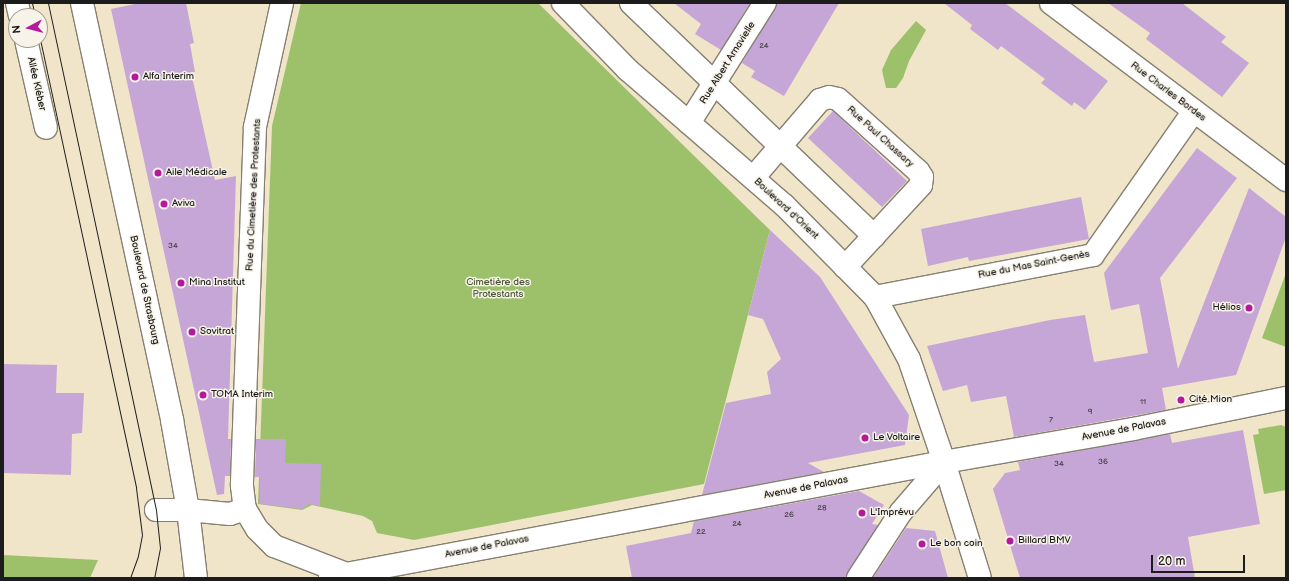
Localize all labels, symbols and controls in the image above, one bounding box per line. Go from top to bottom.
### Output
north arrow [8,8,48,48]
street label: Rue Albert Arnavielle [698,19,758,107]
text: N [10,25,24,34]
house number: 24 [759,41,769,51]
street label: Allée Kléber [24,56,48,112]
street label: Rue Charles Bordes [1128,60,1208,124]
place label: Alfa Interim [143,71,194,83]
marker: Alfa Interim [130,72,140,82]
street label: Rue Paul Chassary [844,104,916,170]
street label: Rue du Cimetière des Protestants [244,118,264,272]
place label: Aile Médicale [166,167,227,179]
marker: Aile Médicale [153,168,163,178]
street label: Boulevard d'Orient [751,176,821,242]
place label: Aviva [172,198,195,210]
marker: Aviva [159,199,169,209]
street label: Boulevard de Strasbourg [127,234,161,346]
house number: 34 [168,241,178,251]
street label: Rue du Mas Saint-Genès [977,248,1091,282]
park label: Cimetière des Protestants [466,276,530,300]
place label: Mina Institut [189,277,245,289]
marker: Mina Institut [176,278,186,288]
place label: Hélios [1212,302,1241,314]
marker: Hélios [1244,303,1254,313]
place label: Sovitrat [200,326,234,338]
marker: Sovitrat [187,327,197,337]
place label: TOMA Interim [211,389,273,401]
marker: TOMA Interim [198,390,208,400]
place label: Cité Mion [1189,394,1232,406]
marker: Cité Mion [1176,395,1186,405]
house number: 11 [1140,397,1146,407]
house number: 9 [1088,407,1092,417]
house number: 7 [1049,415,1053,425]
street label: Avenue de Palavas [1081,416,1167,444]
place label: Le Voltaire [873,432,920,444]
marker: Le Voltaire [860,433,870,443]
house number: 36 [1098,457,1108,467]
house number: 34 [1054,459,1064,469]
street label: Avenue de Palavas [763,474,849,502]
house number: 28 [817,503,827,513]
place label: L'Imprévu [870,507,914,519]
marker: L'Imprévu [857,508,867,518]
house number: 26 [784,510,794,520]
house number: 24 [732,519,742,529]
house number: 22 [696,527,706,537]
street label: Avenue de Palavas [444,533,530,561]
place label: Billard BMV [1018,535,1071,547]
marker: Billard BMV [1005,536,1015,546]
place label: Le bon coin [930,538,983,550]
marker: Le bon coin [917,539,927,549]
scale bar [1153,547,1247,573]
text: 20 m [1158,554,1185,569]

